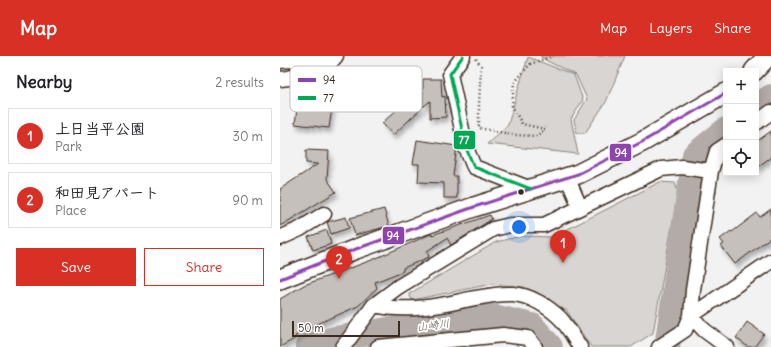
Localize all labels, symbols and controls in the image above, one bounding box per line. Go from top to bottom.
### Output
text: Map [20,16,57,40]
text: Map [600,19,627,37]
text: Layers [649,19,692,37]
text: Share [714,19,751,37]
legend [290,66,422,112]
map controls [723,68,759,176]
button: + [723,68,759,104]
text: Nearby [16,71,72,93]
text: 94 [323,73,336,87]
text: 2 results [215,74,264,91]
text: 77 [323,91,334,105]
button: − [723,104,759,140]
text: 上日当平公園 [55,119,145,138]
text: 1 [27,128,33,145]
text: 30 m [233,128,263,145]
line badge: 77 [453,130,476,150]
text: 77 [459,133,470,147]
text: Park [55,138,82,155]
button: locate [723,140,759,176]
line badge: 94 [609,143,632,162]
text: 94 [615,146,628,160]
text: 和田見アパート [55,183,159,202]
unlabelled marker [516,187,526,197]
text: 2 [26,192,34,209]
text: 90 m [232,192,263,209]
text: Place [55,202,86,219]
your location [509,217,529,237]
line badge: 94 [382,226,405,245]
text: 94 [387,229,400,243]
pin: 1 [550,230,576,263]
pin: 2 [326,246,352,279]
button: Save [16,248,136,286]
button: Share [144,248,264,286]
water label: 山崎川 [416,316,450,334]
scale bar [292,319,400,338]
text: 50 m [298,321,324,335]

